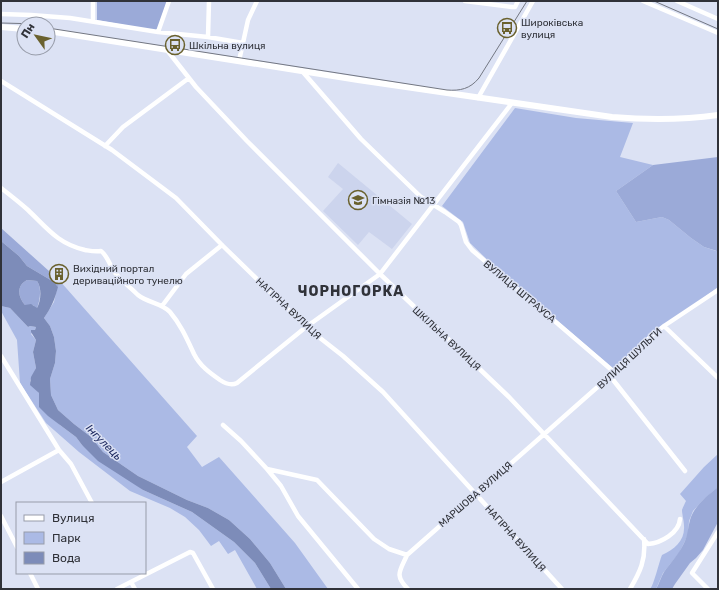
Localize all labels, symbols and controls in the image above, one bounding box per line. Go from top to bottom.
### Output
north arrow [16,16,56,56]
bus stop icon: Широківська вулиця [496,17,518,39]
place label: Широківська вулиця [521,17,583,41]
text: Пн [18,21,38,41]
bus stop icon: Шкільна вулиця [164,34,186,56]
place label: Шкільна вулиця [189,40,266,52]
school or university icon: Гімназія №13 [347,189,369,211]
place label: Гімназія №13 [372,195,435,207]
street label: ВУЛИЦЯ ШТРАУСА [481,258,558,326]
building icon: Вихідний портал дериваційного тунелю [48,263,70,285]
place label: Вихідний портал дериваційного тунелю [73,263,183,287]
street label: НАГІРНА ВУЛИЦЯ [253,275,324,342]
district label: ЧОРНОГОРКА [298,283,404,300]
street label: ШКІЛЬНА ВУЛИЦЯ [410,304,483,373]
street label: ВУЛИЦЯ ШУЛЬГИ [595,326,664,392]
water label: Інгулець [83,422,125,463]
street label: МАРШОВА ВУЛИЦЯ [436,459,515,530]
legend [16,502,146,574]
street label: НАГІРНА ВУЛИЦЯ [482,503,548,574]
text: Вулиця [52,511,94,525]
text: Парк [52,531,81,545]
text: Вода [52,551,81,565]

